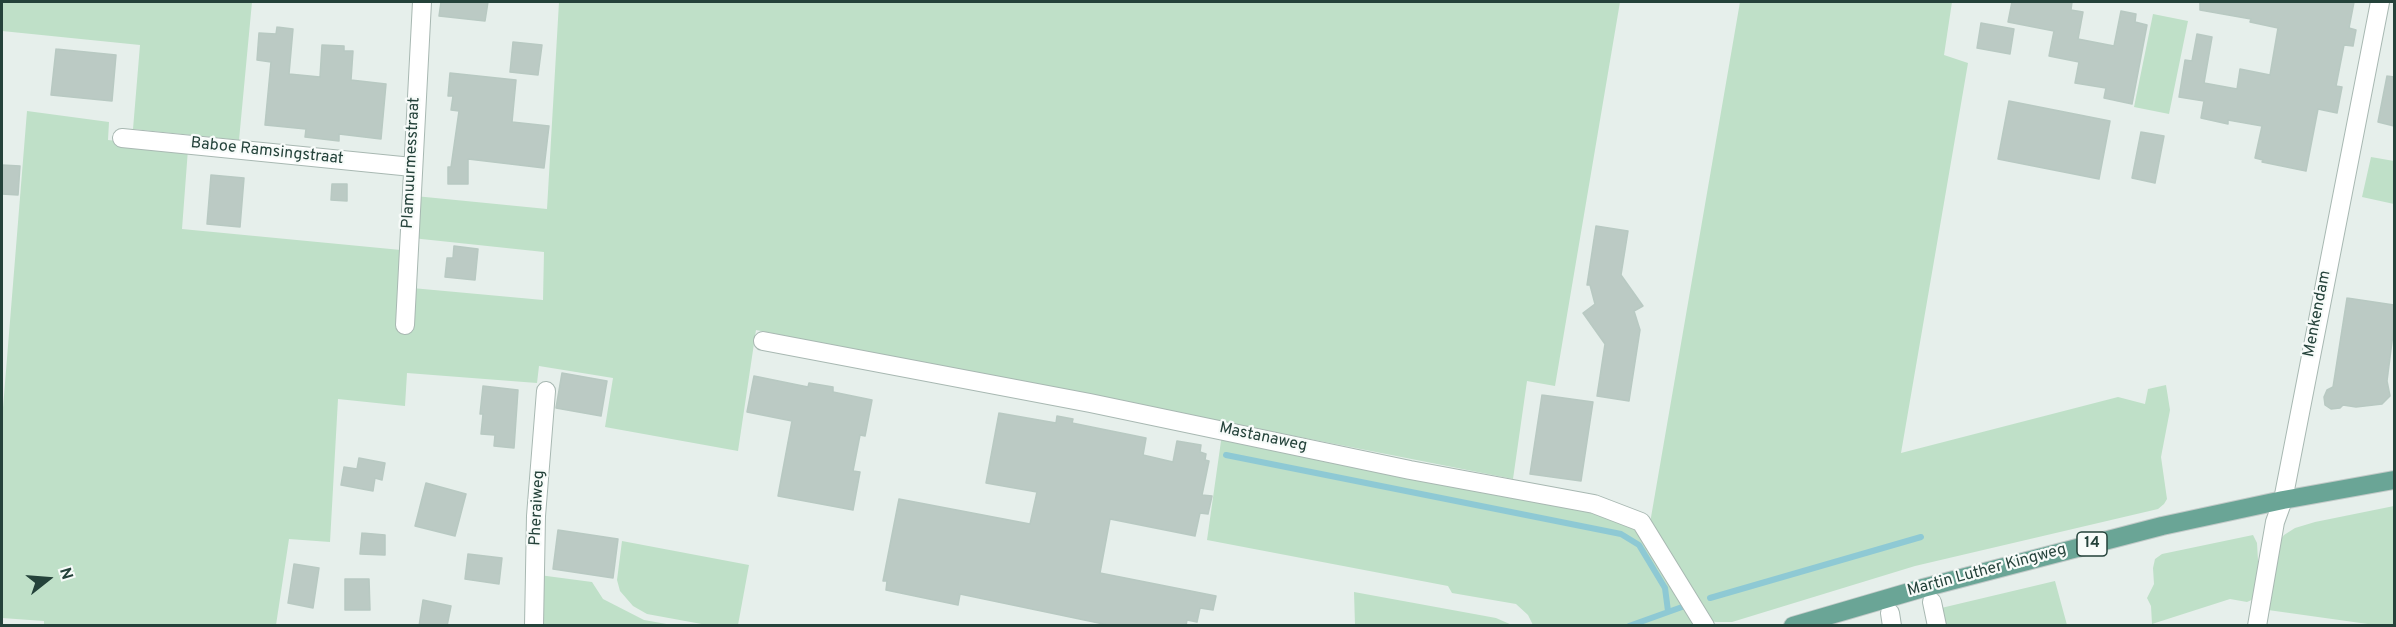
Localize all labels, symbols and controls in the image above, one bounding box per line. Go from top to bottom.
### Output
street label: Plamuurmesstraat [399,97,425,229]
street label: Baboe Ramsingstraat [190,134,344,170]
street label: Menkendam [2300,269,2336,359]
street label: Mastanaweg [1217,419,1309,457]
street label: Pheraiweg [526,470,550,546]
road number: 14 [2077,532,2107,556]
street label: Martin Luther Kingweg [1905,541,2069,601]
north arrow [18,549,78,609]
text: N [54,565,76,582]

